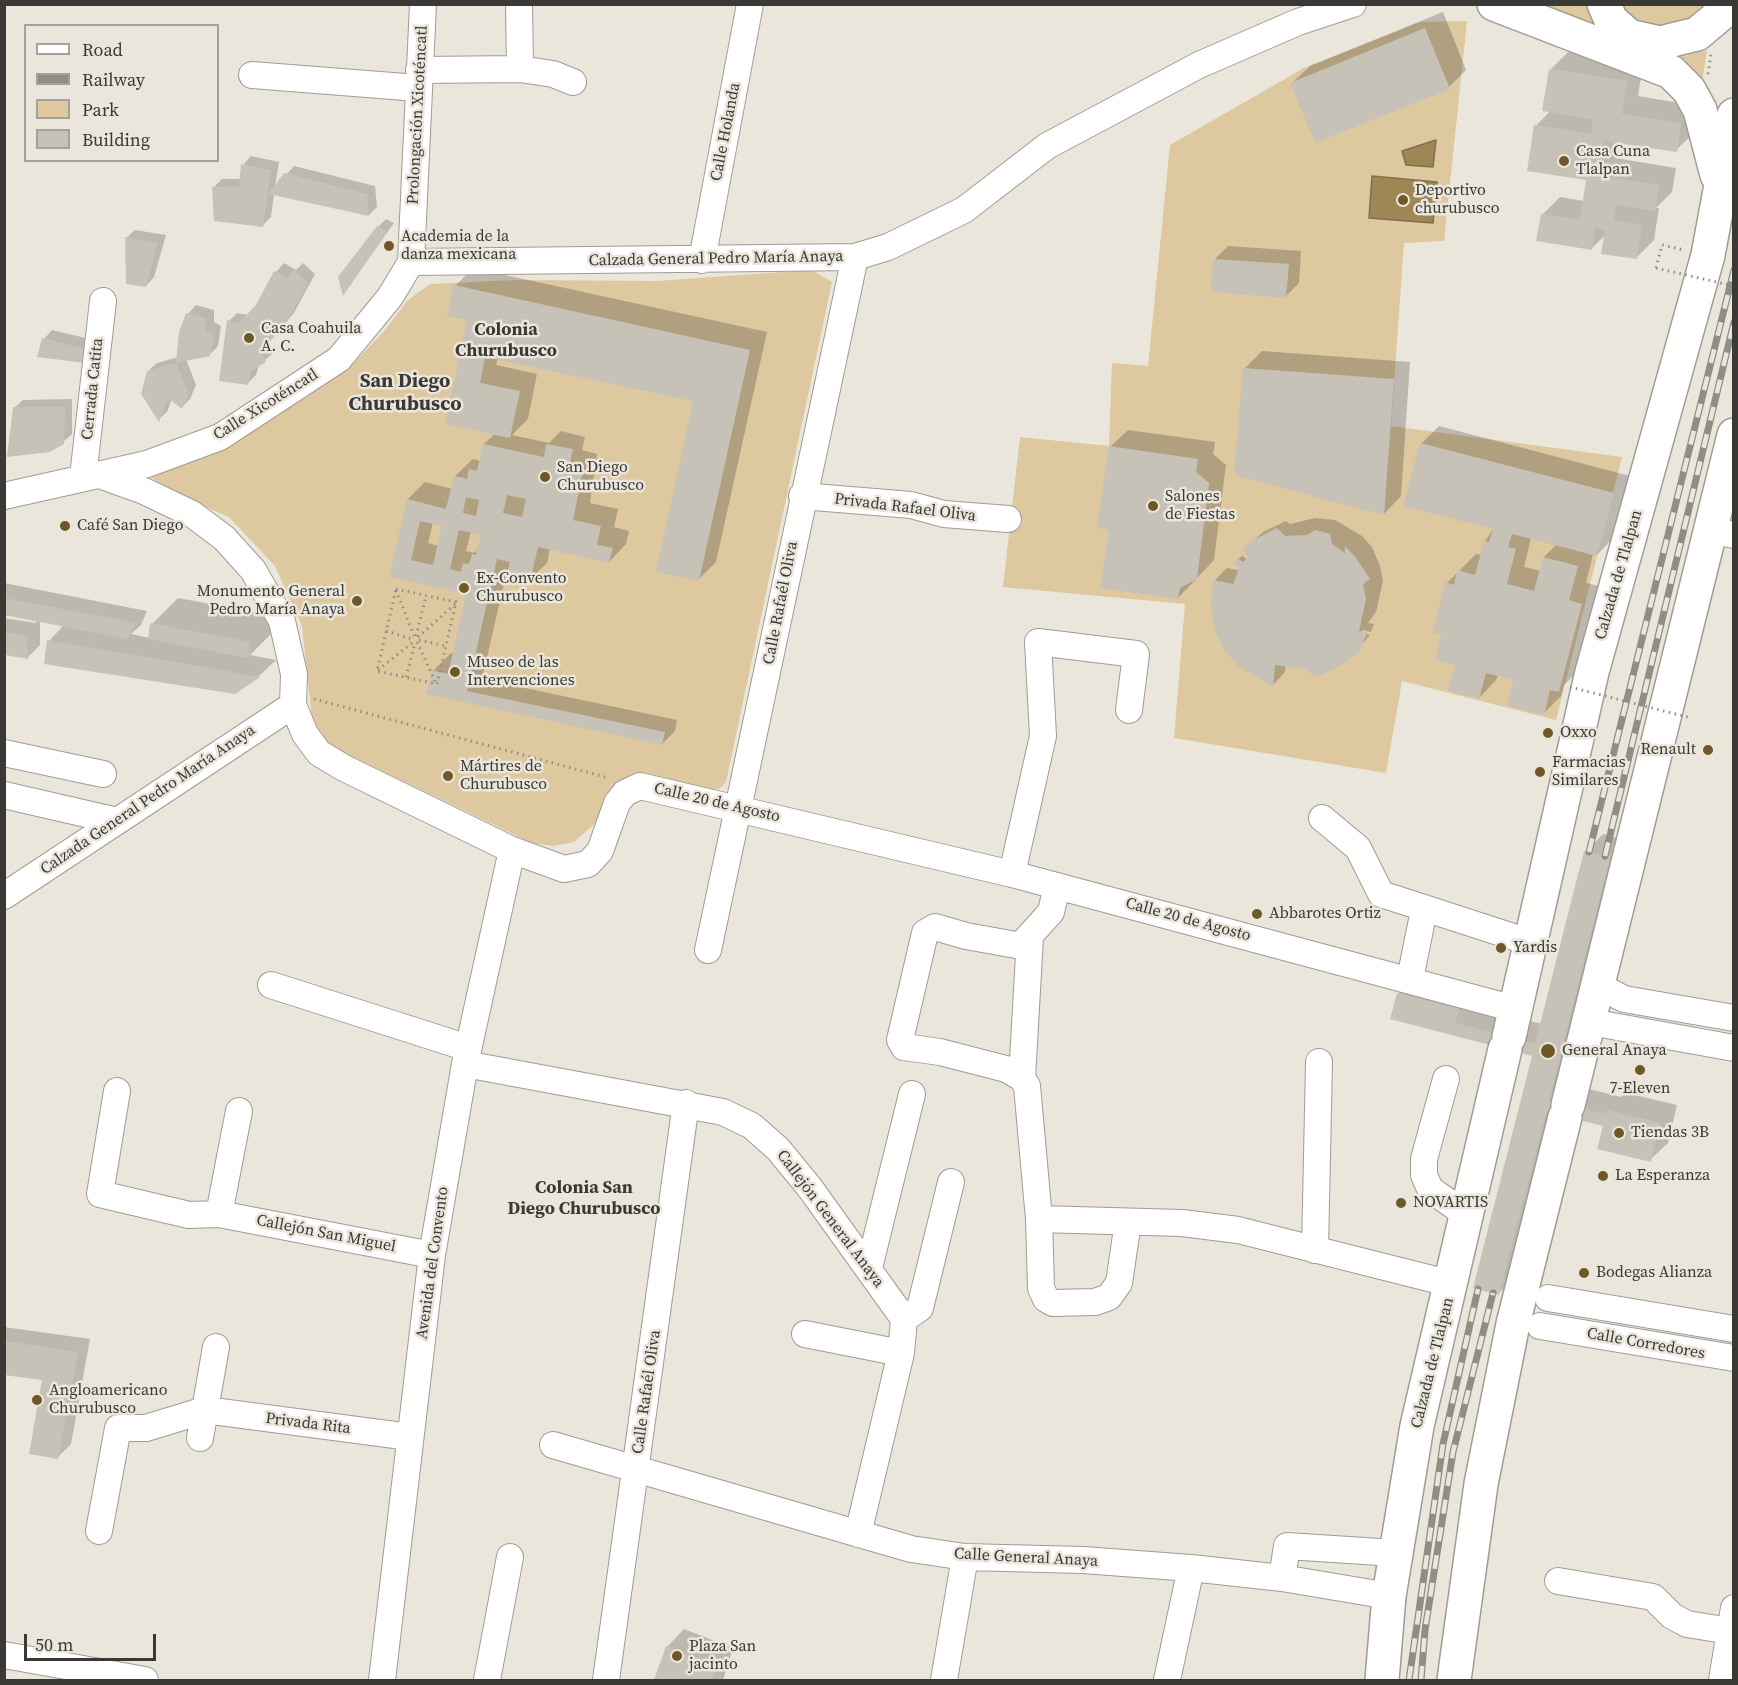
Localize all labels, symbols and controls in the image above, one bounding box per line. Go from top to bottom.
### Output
legend [24,24,219,162]
street label: Prolongación Xicoténcatl [404,25,432,205]
text: Road [82,37,123,62]
text: Railway [82,67,145,92]
street label: Calle Holanda [707,81,745,183]
text: Park [82,97,119,122]
text: Building [82,127,150,152]
place label: Casa Cuna Tlalpan [1576,142,1650,180]
marker: Casa Cuna Tlalpan [1557,154,1571,168]
place label: Deportivo churubusco [1415,181,1500,219]
marker: Deportivo churubusco [1396,193,1410,207]
place label: Academia de la danza mexicana [401,227,516,265]
marker: Academia de la danza mexicana [382,239,396,253]
street label: Calzada General Pedro María Anaya [588,247,844,271]
place label: Casa Coahuila A. C. [261,319,361,357]
district label: Colonia Churubusco [455,319,557,362]
marker: Casa Coahuila A. C. [242,331,256,345]
street label: Cerrada Catita [78,337,108,441]
street label: Calle Xicoténcatl [210,365,322,445]
district label: San Diego Churubusco [348,370,462,417]
place label: San Diego Churubusco [557,458,644,496]
marker: San Diego Churubusco [538,470,552,484]
place label: Salones de Fiestas [1165,487,1235,525]
street label: Privada Rafael Oliva [833,490,977,526]
marker: Salones de Fiestas [1146,499,1160,513]
street label: Calzada de Tlalpan [1591,508,1647,642]
place label: Café San Diego [77,516,183,536]
marker: Café San Diego [58,519,72,533]
street label: Calle Rafaél Oliva [760,540,802,666]
place label: Ex-Convento Churubusco [476,569,566,607]
marker: Ex-Convento Churubusco [457,581,471,595]
place label: Monumento General Pedro María Anaya [197,582,345,620]
marker: Monumento General Pedro María Anaya [350,594,364,608]
place label: Museo de las Intervenciones [467,653,575,691]
marker: Museo de las Intervenciones [448,665,462,679]
street label: Calzada General Pedro María Anaya [37,721,259,879]
place label: Oxxo [1560,723,1597,743]
marker: Oxxo [1541,726,1555,740]
place label: Renault [1640,740,1696,760]
marker: Renault [1701,743,1715,757]
place label: Farmacias Similares [1552,753,1626,791]
place label: Mártires de Churubusco [460,757,547,795]
marker: Farmacias Similares [1533,765,1547,779]
marker: Mártires de Churubusco [441,769,455,783]
street label: Calle 20 de Agosto [652,779,782,827]
street label: Calle 20 de Agosto [1123,894,1253,946]
place label: Abbarotes Ortiz [1269,904,1381,924]
marker: Abbarotes Ortiz [1250,907,1264,921]
place label: Yardis [1513,938,1557,958]
marker: Yardis [1494,941,1508,955]
place label: General Anaya [1562,1041,1667,1061]
marker: General Anaya [1539,1042,1557,1060]
marker: 7-Eleven [1633,1063,1647,1077]
place label: 7-Eleven [1609,1079,1671,1099]
place label: Tiendas 3B [1631,1123,1709,1143]
marker: Tiendas 3B [1612,1126,1626,1140]
street label: Callejón General Anaya [772,1146,888,1292]
place label: La Esperanza [1615,1166,1710,1186]
marker: La Esperanza [1596,1169,1610,1183]
district label: Colonia San Diego Churubusco [507,1177,661,1220]
street label: Avenida del Convento [413,1185,453,1341]
place label: NOVARTIS [1413,1193,1488,1213]
marker: NOVARTIS [1394,1196,1408,1210]
street label: Callejón San Miguel [255,1211,397,1257]
place label: Bodegas Alianza [1596,1263,1712,1283]
marker: Bodegas Alianza [1577,1266,1591,1280]
street label: Calzada de Tlalpan [1407,1296,1459,1430]
street label: Calle Corredores [1585,1324,1707,1364]
street label: Calle Rafaél Oliva [629,1329,665,1455]
place label: Angloamericano Churubusco [49,1381,168,1419]
marker: Angloamericano Churubusco [30,1393,44,1407]
street label: Privada Rita [264,1409,352,1439]
street label: Calle General Anaya [953,1545,1099,1571]
scale bar [27,1622,159,1660]
text: 50 m [35,1632,73,1657]
place label: Plaza San jacinto [689,1637,756,1675]
marker: Plaza San jacinto [670,1649,684,1663]

